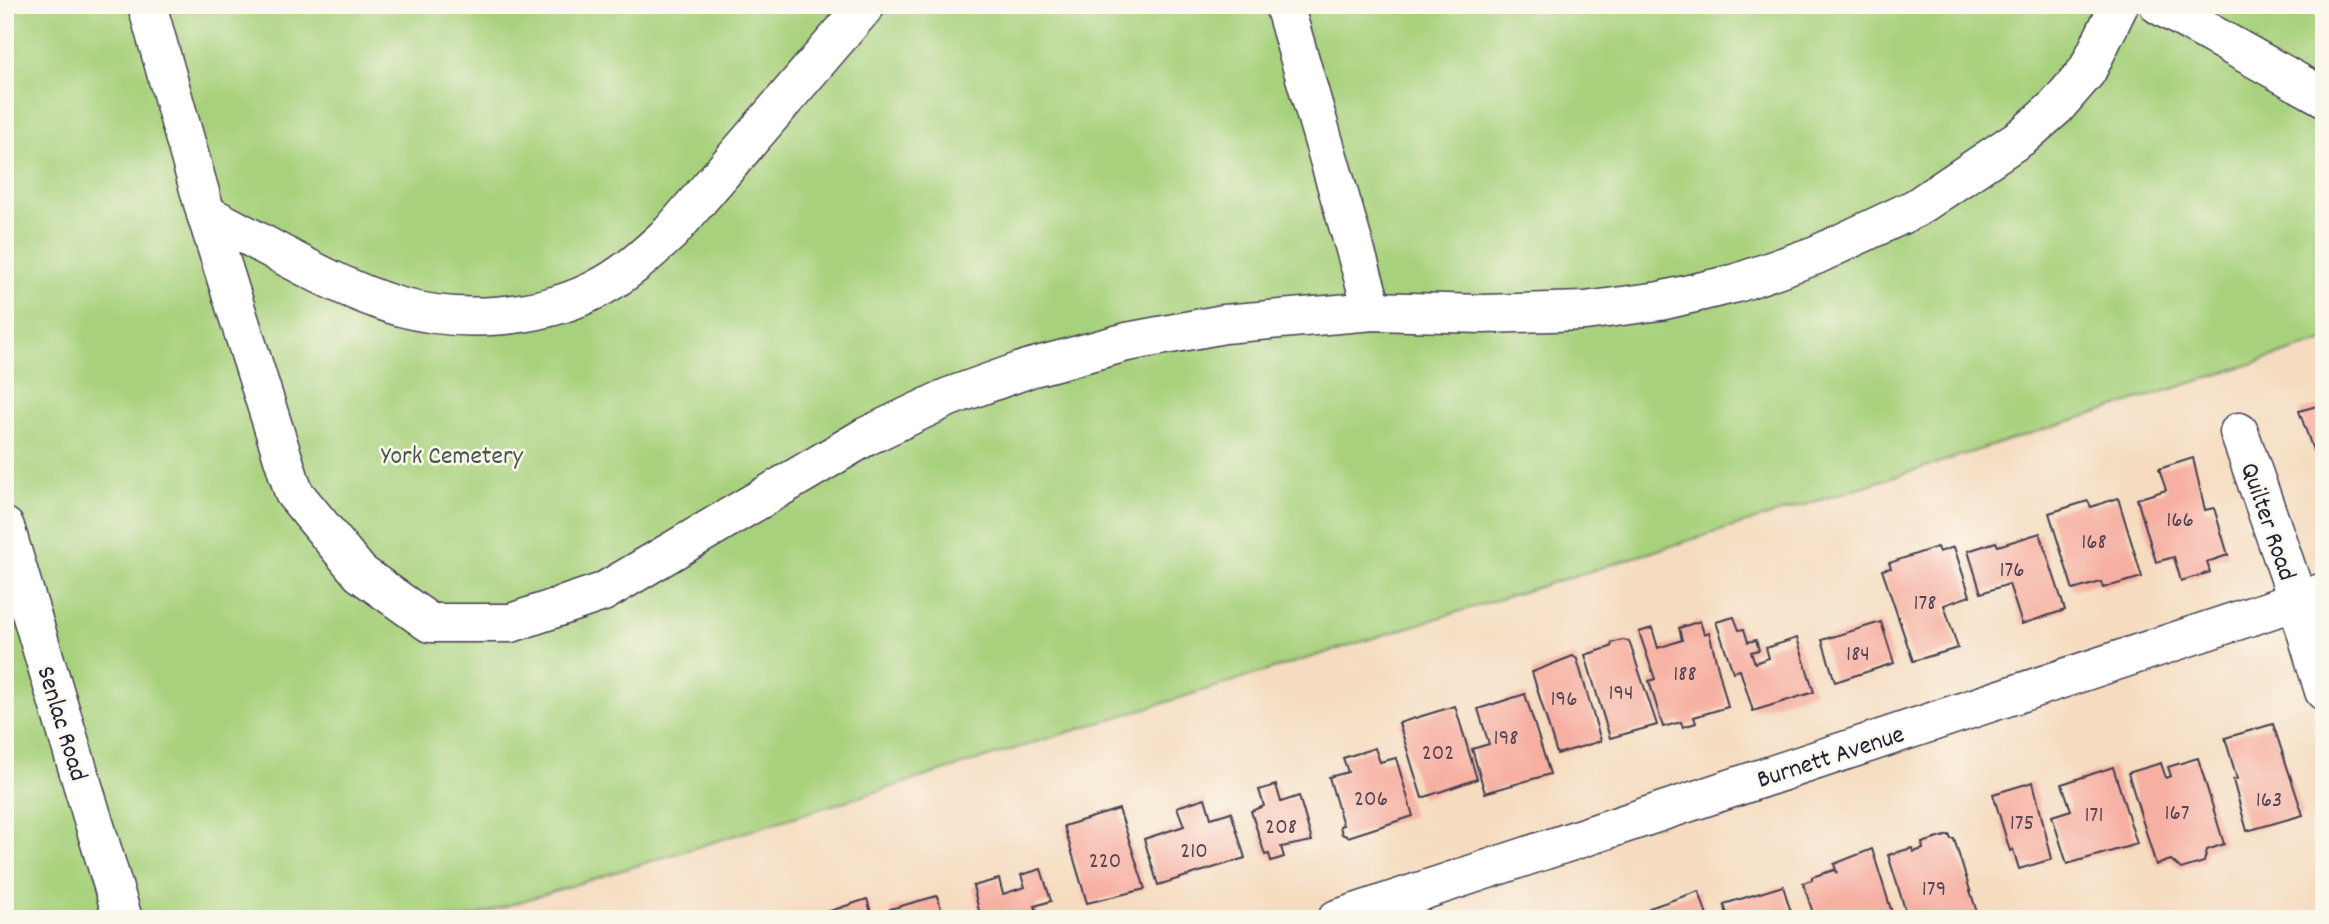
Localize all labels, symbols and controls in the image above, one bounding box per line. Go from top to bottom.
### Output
park label: York Cemetery [381,439,524,476]
street label: Quilter Road [2229,458,2304,586]
house number: 166 [2166,505,2194,538]
house number: 168 [2081,527,2107,560]
house number: 176 [1999,555,2025,588]
house number: 178 [1913,588,1937,621]
house number: 184 [1846,639,1870,672]
house number: 188 [1673,659,1697,692]
street label: Senlac Road [26,662,96,786]
house number: 194 [1608,678,1634,711]
house number: 196 [1551,684,1577,717]
street label: Burnett Avenue [1753,717,1910,800]
house number: 198 [1494,723,1518,756]
house number: 202 [1422,738,1454,771]
house number: 206 [1354,784,1388,817]
house number: 163 [2256,785,2282,818]
house number: 167 [2164,798,2190,831]
house number: 171 [2085,800,2103,833]
house number: 175 [2010,808,2034,841]
house number: 208 [1265,812,1297,845]
house number: 210 [1180,836,1208,869]
house number: 220 [1089,846,1121,879]
house number: 179 [1922,874,1946,907]

